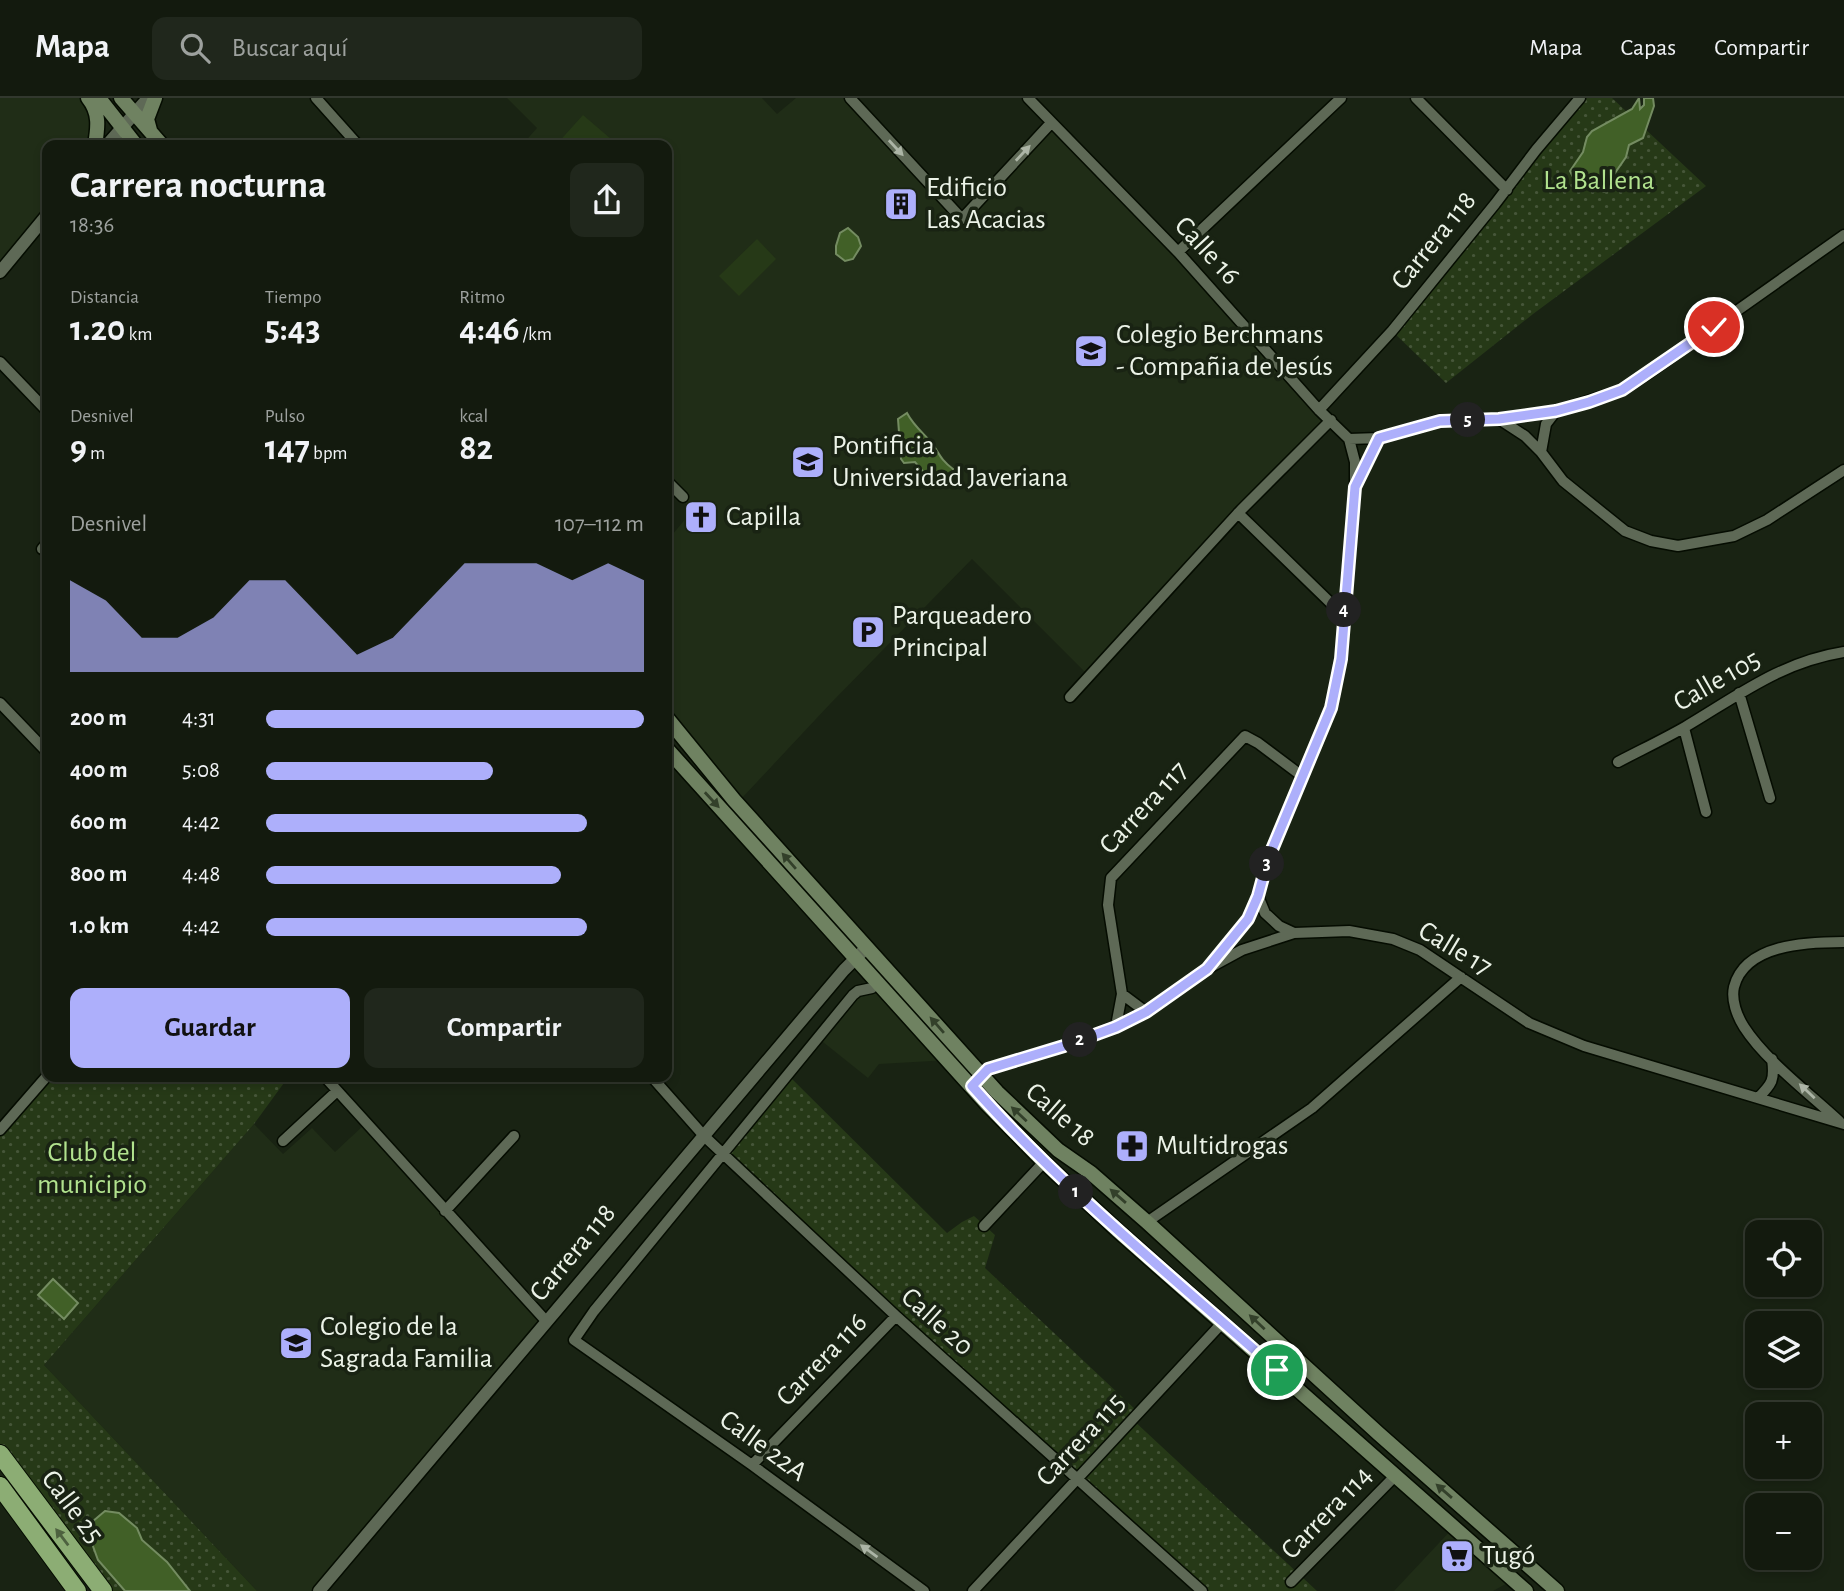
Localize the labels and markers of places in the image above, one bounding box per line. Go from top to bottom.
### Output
place label: Edificio Las Acacias [926,174,1046,234]
building icon: Edificio Las Acacias [882,185,920,223]
pin [1684,297,1744,357]
place label: Colegio Berchmans - Compañia de Jesús [1116,321,1333,381]
school or university icon: Colegio Berchmans - Compañia de Jesús [1072,332,1110,370]
pin: 5 [1450,402,1486,438]
place label: Pontificia Universidad Javeriana [832,432,1068,492]
school or university icon: Pontificia Universidad Javeriana [789,443,827,481]
church icon: Capilla [682,498,720,536]
place label: Capilla [726,503,801,531]
pin: 4 [1326,592,1362,628]
place label: Parqueadero Principal [892,602,1032,662]
parking icon: Parqueadero Principal [849,613,887,651]
pin: 3 [1250,846,1284,882]
pin: 2 [1062,1023,1098,1058]
pharmacy icon: Multidrogas [1113,1127,1151,1165]
place label: Multidrogas [1156,1132,1288,1160]
pin: 1 [1058,1174,1094,1210]
place label: Colegio de la Sagrada Familia [320,1313,493,1373]
school or university icon: Colegio de la Sagrada Familia [277,1324,315,1362]
pin [1247,1340,1307,1400]
supermarket icon: Tugó [1438,1537,1476,1575]
place label: Tugó [1482,1542,1535,1570]

